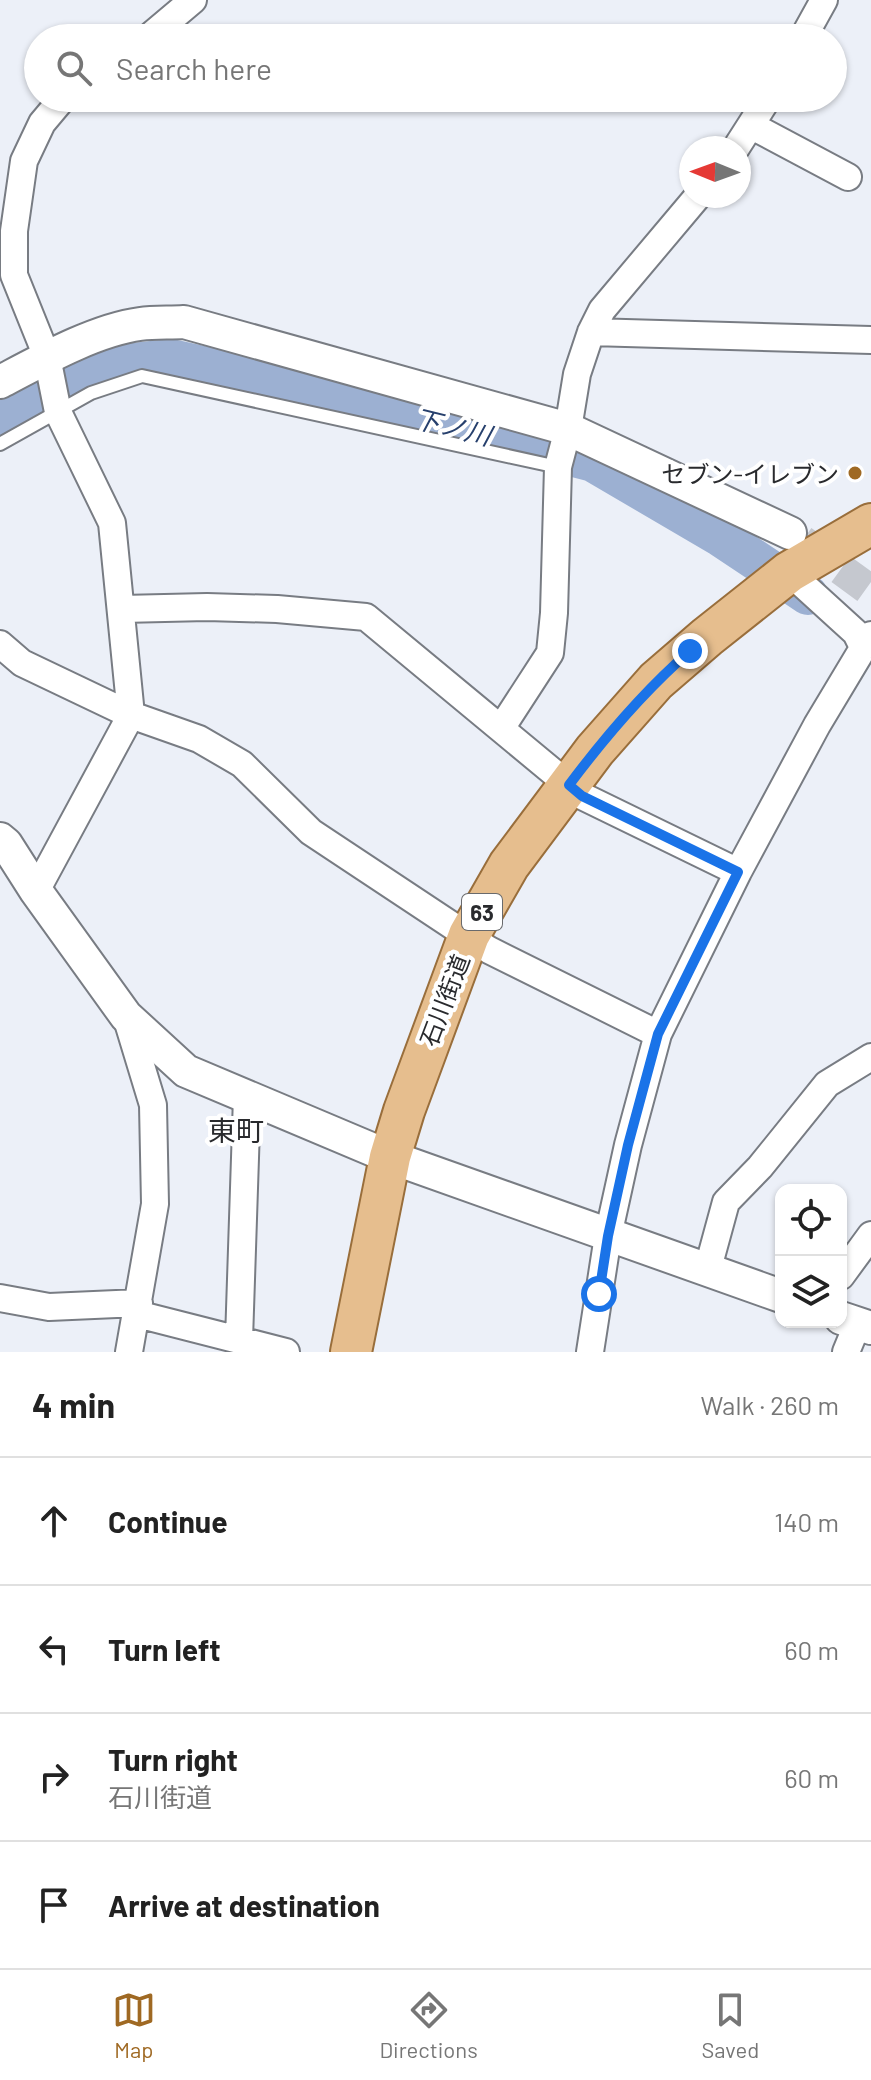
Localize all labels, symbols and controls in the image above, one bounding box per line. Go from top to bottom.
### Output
search box [24,24,847,112]
icon: search [52,46,96,90]
text: Search here [116,50,272,86]
north arrow [679,136,751,208]
water label: 下ノ川 [411,402,497,451]
place label: セブン-イレブン [662,459,839,488]
marker: セブン-イレブン [846,464,864,482]
route end [672,633,708,669]
road number: 63 [462,894,502,930]
street label: 石川街道 [413,950,475,1050]
district label: 東町 [208,1113,264,1147]
map controls [775,1184,847,1328]
button: locate [775,1184,847,1256]
button: layers [775,1256,847,1328]
route start [581,1276,617,1312]
text: 4 min [32,1384,115,1425]
text: Walk · 260 m [701,1389,839,1420]
icon: ahead [32,1499,76,1543]
text: Continue [108,1503,228,1539]
text: 140 m [774,1506,839,1537]
icon: left [32,1627,76,1671]
text: Turn left [108,1631,221,1667]
text: 60 m [784,1634,839,1665]
text: Turn right [108,1741,238,1777]
icon: right [32,1755,76,1799]
text: 60 m [784,1762,839,1793]
text: 石川街道 [108,1781,212,1812]
icon: arrive [32,1883,76,1927]
text: Arrive at destination [108,1887,380,1923]
tab: Map [112,1988,156,2062]
tab: Directions [379,1988,478,2062]
tab: Saved [701,1988,759,2062]

